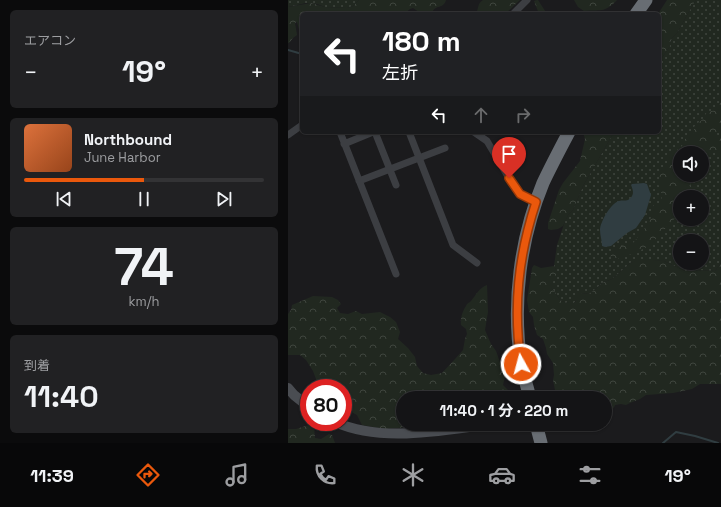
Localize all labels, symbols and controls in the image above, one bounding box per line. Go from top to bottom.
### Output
text: 180 m [382,23,461,59]
icon: left [316,28,368,80]
text: エアコン [24,32,76,49]
text: 19° [122,52,166,91]
text: − [24,58,38,86]
text: + [250,58,264,86]
text: 左折 [382,61,418,84]
icon: left [428,104,450,126]
icon: ahead [470,104,492,126]
icon: right [512,104,534,126]
text: Northbound [84,130,172,149]
pin [492,137,526,178]
icon: arrive [498,143,520,165]
map controls [673,146,709,270]
button: sound [673,146,709,182]
text: June Harbor [84,149,161,166]
icon: previous [53,188,75,210]
icon: pause [133,188,155,210]
icon: next [213,188,235,210]
button: + [673,190,709,226]
text: 74 [114,234,174,300]
button: − [673,234,709,270]
text: km/h [129,293,159,310]
position arrow [500,343,542,385]
text: 到着 [24,357,50,374]
text: 11:40 [24,377,99,416]
speed limit sign: 80 [300,379,352,431]
text: 11:40 · 1 分 · 220 m [440,401,568,420]
icon: directions [134,461,162,489]
icon: music [223,461,251,489]
icon: phone [311,461,339,489]
icon: climate [399,461,427,489]
icon: car [488,461,516,489]
icon: filters [576,461,604,489]
text: 11:39 [30,464,74,487]
text: 19° [664,464,691,487]

